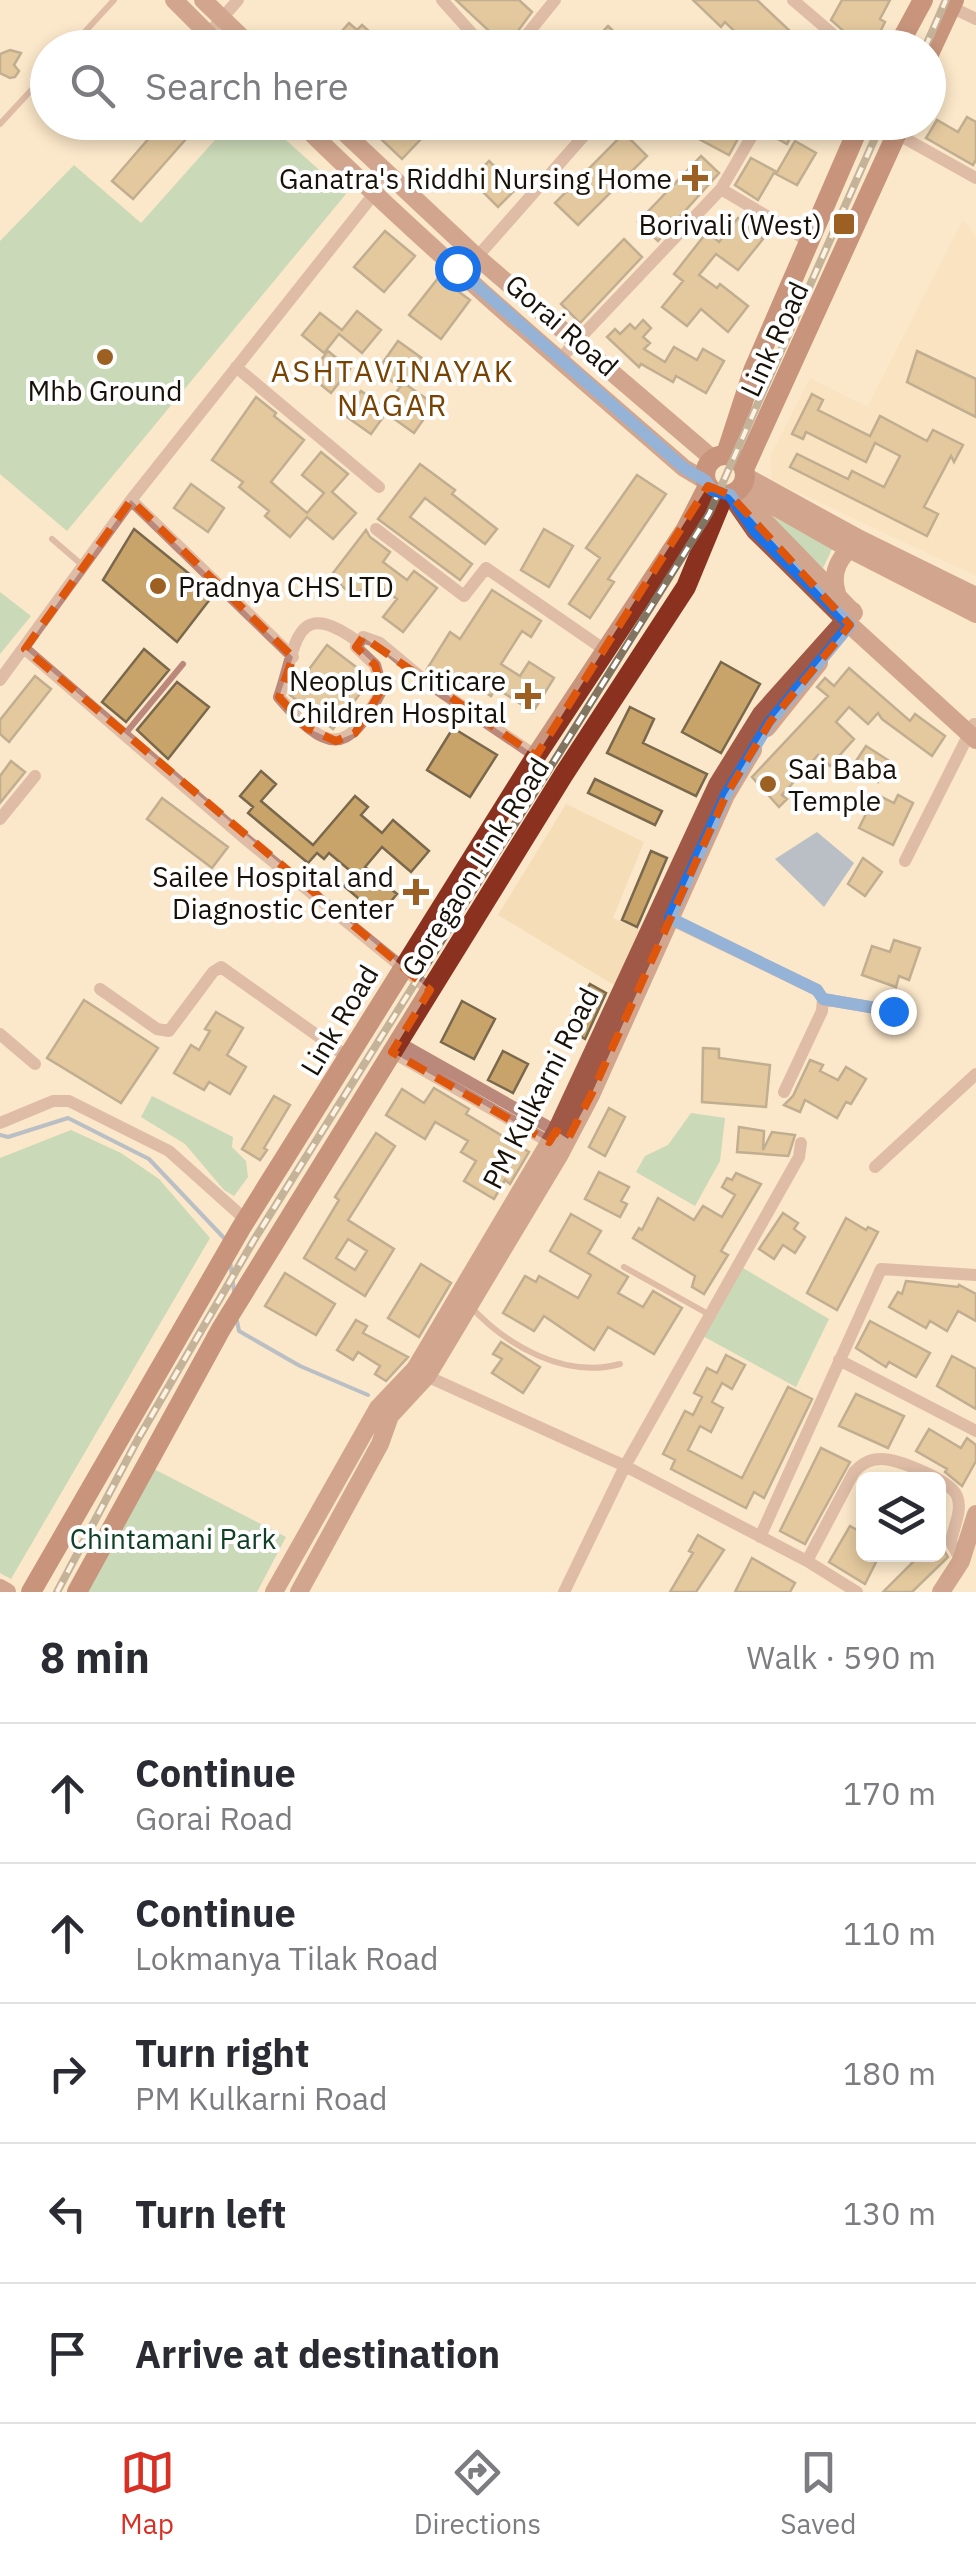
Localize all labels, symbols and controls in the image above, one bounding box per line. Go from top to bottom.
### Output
search box [30,30,946,140]
icon: search [65,58,120,113]
text: Search here [145,61,349,110]
place label: Ganatra's Riddhi Nursing Home [279,160,672,197]
marker: Ganatra's Riddhi Nursing Home [682,165,708,191]
place label: Borivali (West) [639,206,822,243]
marker: Borivali (West) [831,211,857,237]
route start [435,246,481,292]
street label: Gorai Road [498,266,626,384]
street label: Link Road [731,276,817,402]
marker: Mhb Ground [94,346,116,368]
district label: ASHTAVINAYAK NAGAR [271,351,515,424]
place label: Mhb Ground [28,372,182,409]
place label: Pradnya CHS LTD [178,568,394,605]
marker: Pradnya CHS LTD [147,575,169,597]
place label: Neoplus Criticare Children Hospital [289,662,506,731]
marker: Neoplus Criticare Children Hospital [515,683,541,709]
place label: Sai Baba Temple [788,750,897,819]
street label: Goregaon Link Road [393,751,557,983]
marker: Sai Baba Temple [757,773,779,795]
place label: Sailee Hospital and Diagnostic Center [152,858,394,927]
marker: Sailee Hospital and Diagnostic Center [403,879,429,905]
street label: Link Road [292,958,386,1082]
street label: PM Kulkarni Road [473,981,607,1195]
route end [871,989,917,1035]
map controls [856,1472,946,1562]
button: layers [856,1472,946,1562]
park label: Chintamani Park [70,1520,277,1557]
text: 8 min [40,1630,150,1685]
text: Walk · 590 m [747,1636,936,1678]
text: Continue [135,1748,296,1797]
icon: ahead [40,1766,95,1821]
text: 170 m [843,1772,936,1814]
text: Gorai Road [135,1797,293,1839]
text: Continue [135,1888,296,1937]
icon: ahead [40,1906,95,1961]
text: 110 m [843,1912,936,1954]
text: Lokmanya Tilak Road [135,1937,439,1979]
text: Turn right [135,2028,310,2077]
icon: right [40,2046,95,2101]
text: 180 m [843,2052,936,2094]
text: PM Kulkarni Road [135,2077,388,2119]
icon: left [40,2186,95,2241]
text: Turn left [135,2189,286,2238]
text: 130 m [843,2192,936,2234]
icon: arrive [40,2326,95,2381]
text: Arrive at destination [135,2329,500,2378]
tab: Map [120,2445,175,2542]
tab: Directions [414,2445,541,2542]
tab: Saved [780,2445,856,2542]

